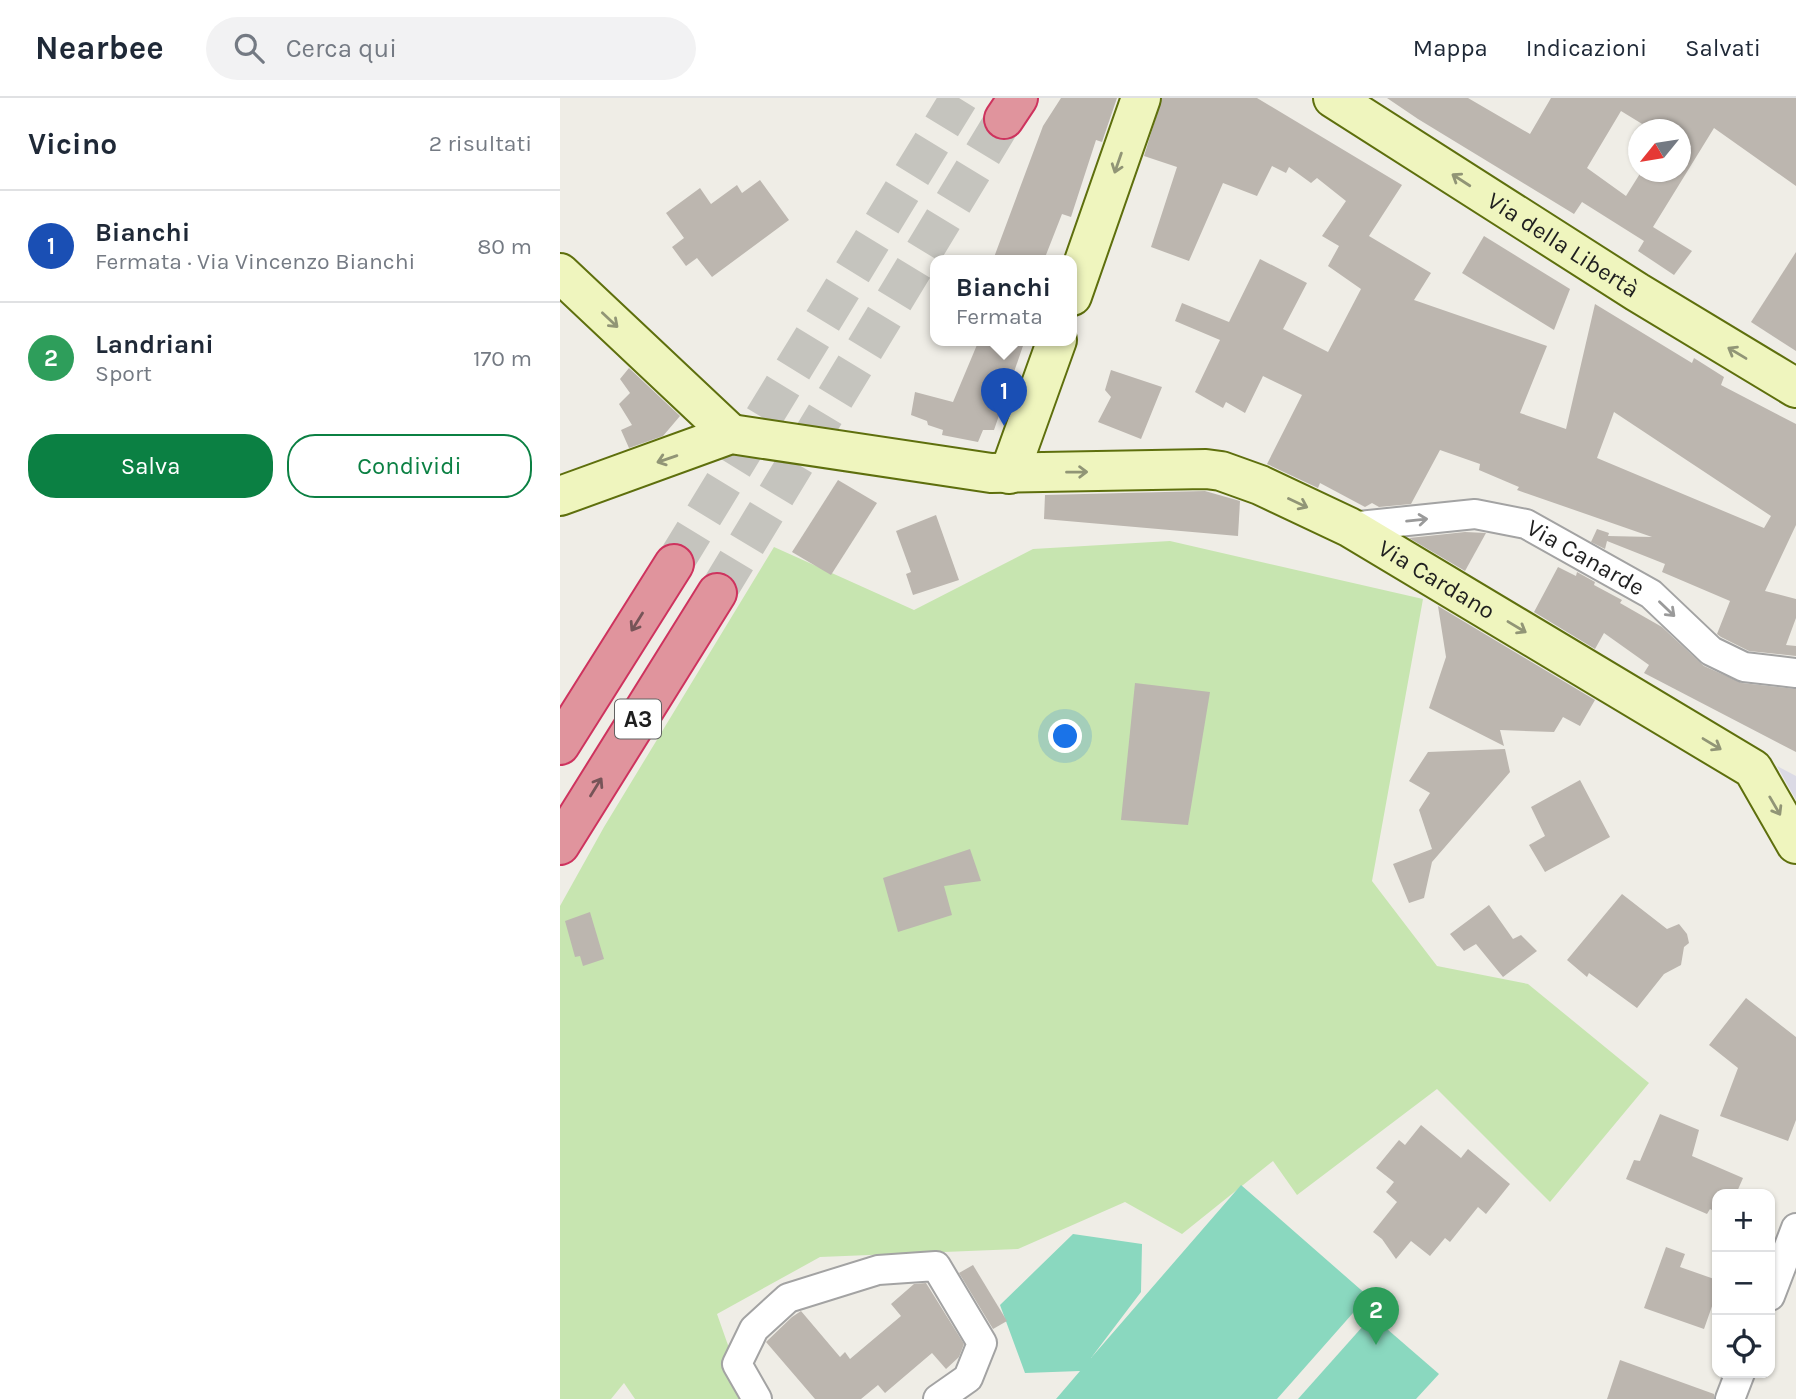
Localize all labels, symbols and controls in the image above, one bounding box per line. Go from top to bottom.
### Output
search box [206,17,696,80]
text: Nearbee [35,29,164,67]
icon: search [230,29,268,67]
text: Cerca qui [286,33,397,64]
text: Mappa [1413,34,1488,62]
text: Indicazioni [1526,34,1647,62]
text: Salvati [1685,34,1761,62]
north arrow [1628,119,1691,182]
text: Vicino [28,126,117,162]
text: 2 risultati [429,130,532,157]
one-way arrow [1111,151,1124,173]
one-way arrow [1452,173,1472,187]
street label: Via della Libertà [1482,186,1644,304]
text: Bianchi [95,217,190,248]
text: 1 [47,233,55,260]
text: 80 m [477,233,532,260]
text: Fermata · Via Vincenzo Bianchi [95,248,415,275]
popup [930,255,1077,346]
text: Bianchi [956,272,1051,303]
text: Fermata [956,303,1043,330]
one-way arrow [601,311,618,328]
text: Landriani [95,329,214,360]
text: 2 [44,345,58,372]
text: 170 m [473,345,532,372]
one-way arrow [1728,345,1748,359]
text: Sport [95,360,152,387]
pin: 1 [981,368,1027,426]
button: Salva [28,434,273,498]
button: Condividi [287,434,532,498]
one-way arrow [657,454,679,466]
one-way arrow [1065,465,1088,479]
one-way arrow [1287,497,1308,510]
one-way arrow [1405,513,1427,526]
street label: Via Canarde [1522,513,1649,601]
street label: Via Cardano [1373,534,1500,625]
one-way arrow [1658,601,1675,618]
one-way arrow [630,612,645,631]
one-way arrow [1506,621,1526,635]
road number: A3 [615,699,661,738]
your location [1048,719,1082,753]
one-way arrow [1701,738,1721,752]
one-way arrow [589,777,603,797]
one-way arrow [1768,796,1782,816]
map controls [1712,1189,1775,1378]
button: + [1712,1189,1775,1252]
button: − [1712,1252,1775,1315]
pin: 2 [1353,1287,1399,1345]
button: locate [1712,1315,1775,1378]

